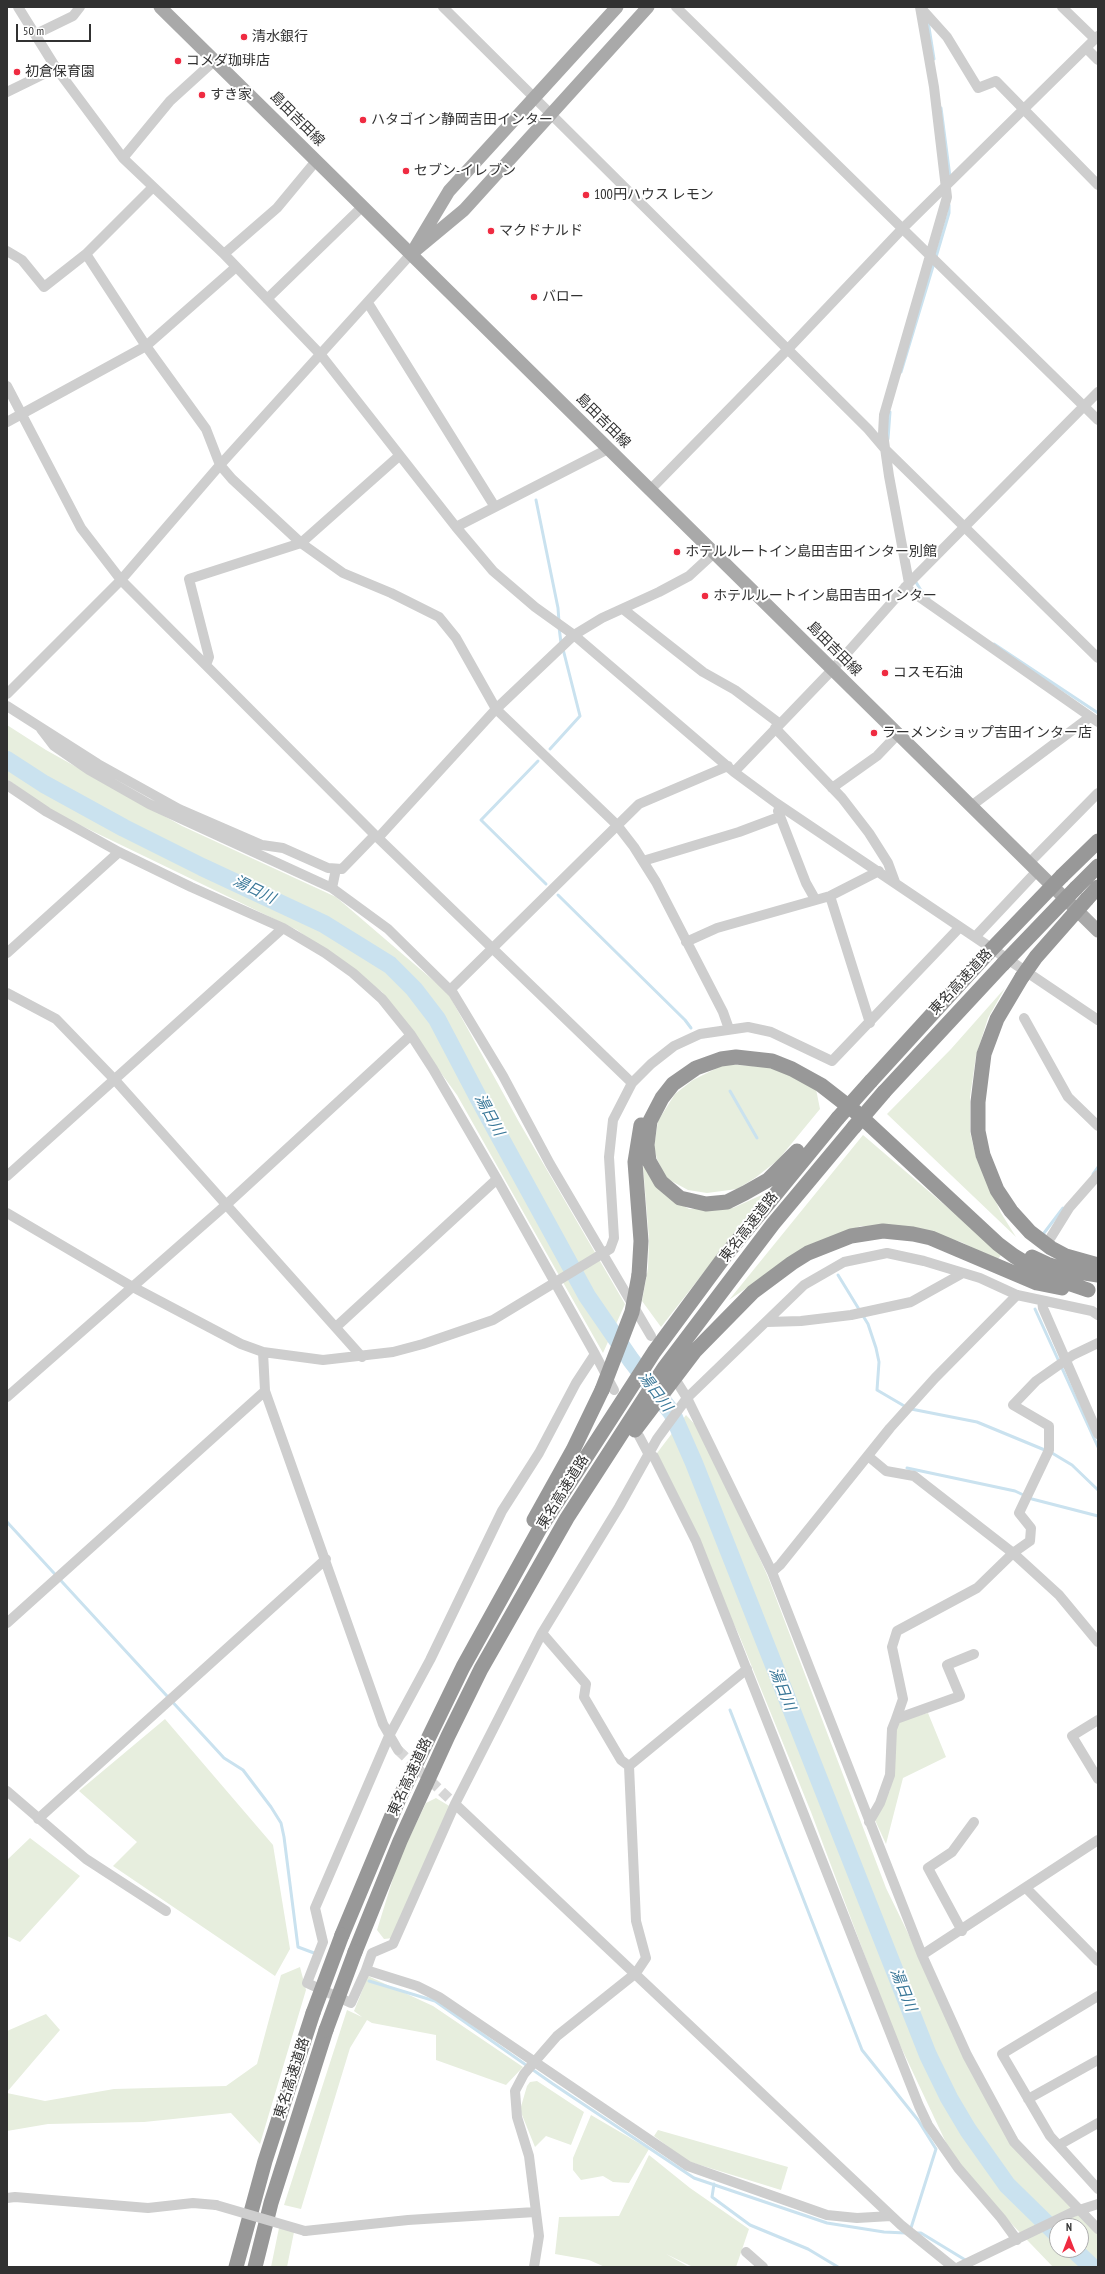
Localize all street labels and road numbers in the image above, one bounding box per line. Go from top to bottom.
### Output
street label: 島田吉田線 [266,88,328,150]
street label: 島田吉田線 [572,390,634,452]
street label: 島田吉田線 [803,618,865,680]
street label: 東名高速道路 [926,946,996,1018]
street label: 東名高速道路 [717,1189,781,1265]
street label: 東名高速道路 [534,1452,592,1532]
street label: 東名高速道路 [385,1735,435,1819]
street label: 東名高速道路 [271,2035,313,2121]

